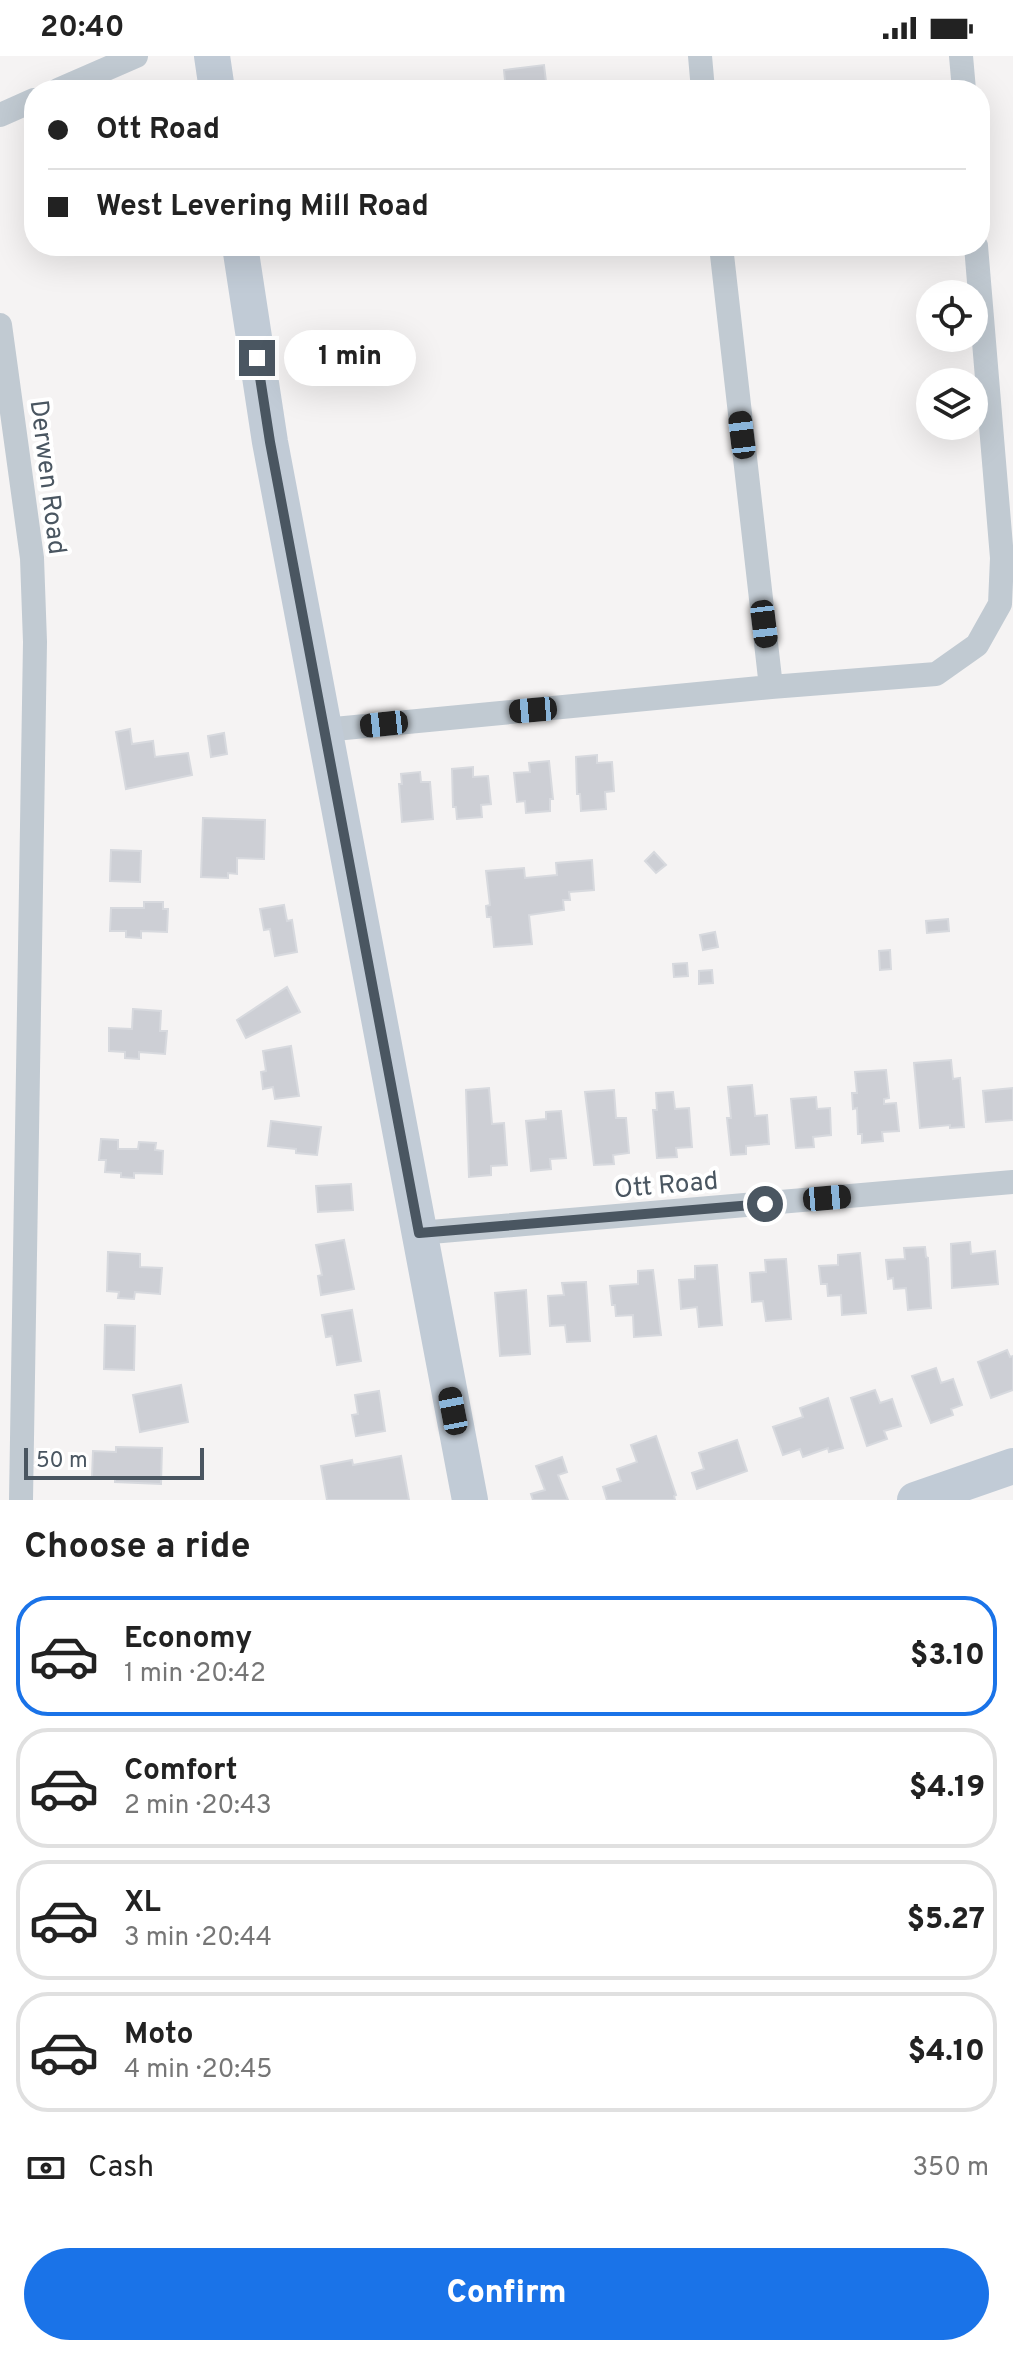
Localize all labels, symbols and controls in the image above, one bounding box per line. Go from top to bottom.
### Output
text: 20:40 [40,10,124,47]
text: Ott Road [96,112,220,149]
text: West Levering Mill Road [96,189,429,226]
map controls [916,280,988,440]
button: locate [916,280,988,352]
callout: 1 min [285,330,417,386]
route end [239,340,275,376]
text: 1 min [318,341,382,374]
button: layers [916,368,988,440]
street label: Derwen Road [21,398,72,556]
car [727,410,757,460]
car [749,599,779,649]
car [508,696,558,724]
car [359,710,409,738]
street label: Ott Road [613,1165,720,1207]
car [802,1184,852,1212]
route start [747,1186,783,1222]
car [437,1385,469,1437]
scale bar [24,1444,204,1480]
text: 50 m [36,1448,88,1475]
text: Choose a ride [24,1525,250,1571]
icon: car [28,1620,100,1692]
text: Economy [124,1621,252,1658]
text: $3.10 [910,1638,985,1675]
text: 1 min · 20:42 [124,1658,266,1691]
icon: car [28,1752,100,1824]
text: Comfort [124,1753,237,1790]
text: $4.19 [909,1770,985,1807]
text: 2 min · 20:43 [124,1790,272,1823]
icon: car [28,1884,100,1956]
text: XL [124,1885,161,1922]
text: $5.27 [907,1902,985,1939]
text: 3 min · 20:44 [124,1922,272,1955]
icon: car [28,2016,100,2088]
text: Moto [124,2017,194,2054]
text: $4.10 [908,2034,985,2071]
text: 4 min · 20:45 [124,2054,273,2087]
icon: cash [24,2146,68,2190]
text: Cash [88,2150,154,2187]
text: 350 m [912,2152,989,2185]
button: Confirm [24,2248,989,2340]

